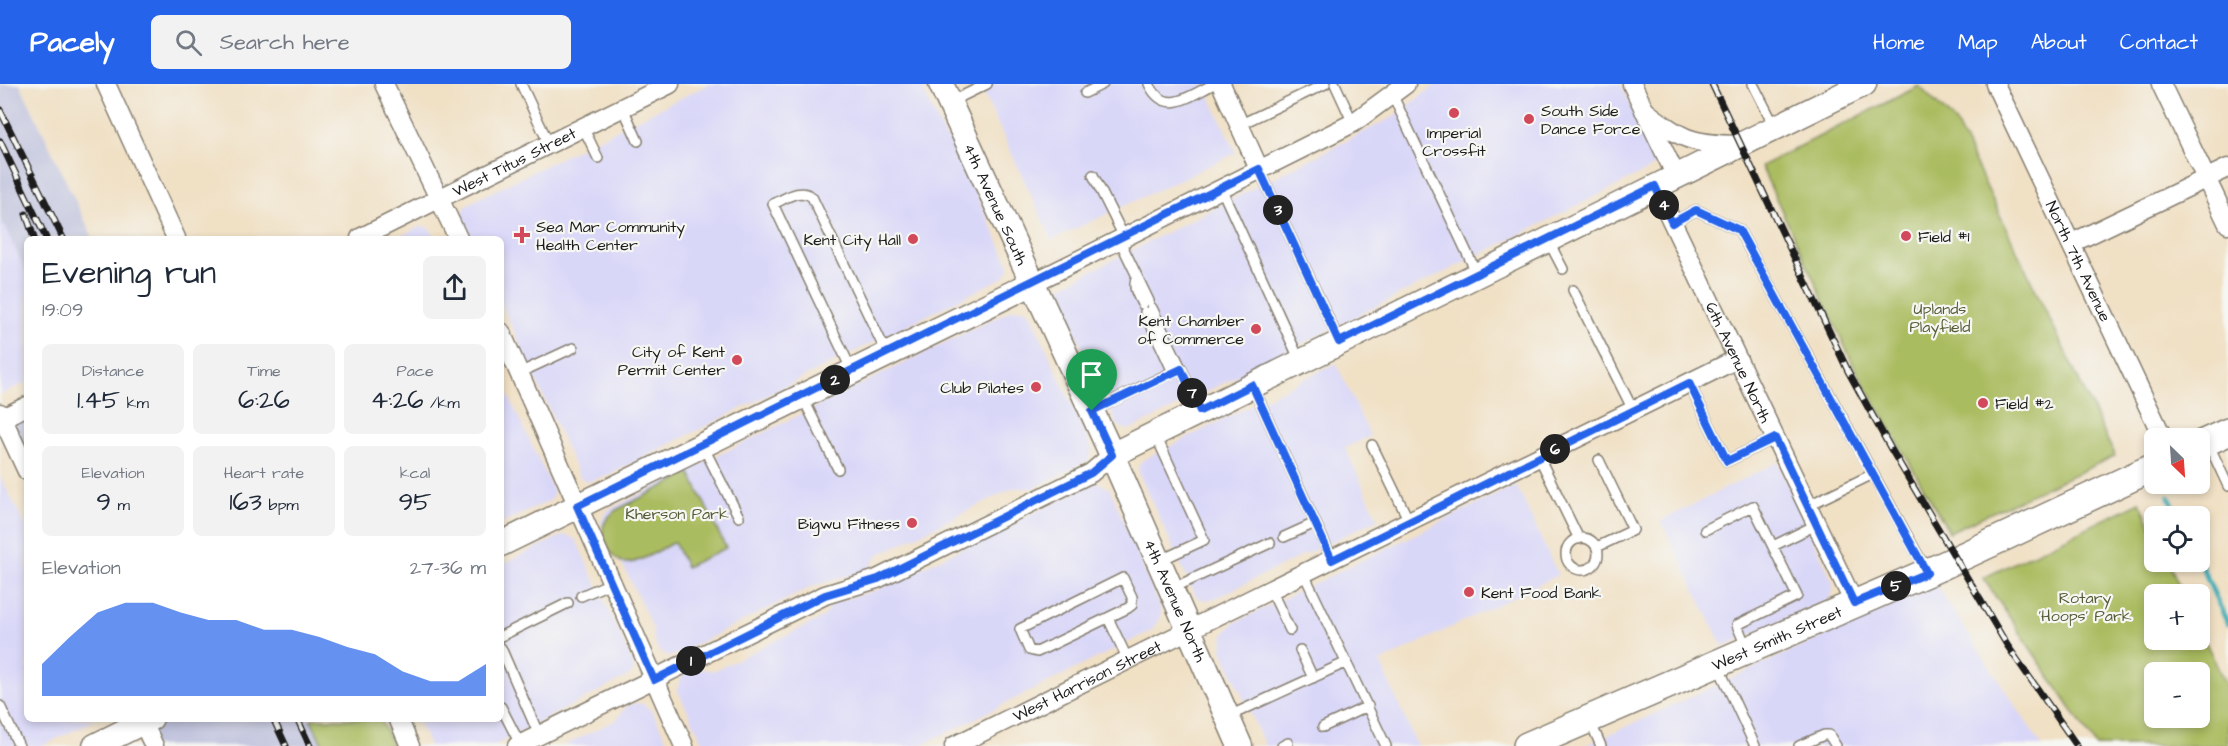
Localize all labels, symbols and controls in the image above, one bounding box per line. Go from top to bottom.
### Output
search box [151,15,571,69]
text: Pacely [30,23,115,62]
icon: search [172,26,205,59]
text: Search here [220,27,350,58]
text: Home [1873,28,1925,57]
text: Map [1958,28,1998,57]
text: About [2031,28,2087,57]
text: Contact [2120,28,2198,57]
place label: South Side Dance Force [1541,100,1641,140]
marker: Imperial Crossfit [1447,106,1461,120]
marker: South Side Dance Force [1522,112,1536,126]
street label: West Titus Street [449,122,580,202]
place label: Imperial Crossfit [1422,122,1486,162]
street label: 4th Avenue South [958,140,1033,269]
pin: 4 [1649,190,1679,220]
text: 4 [1659,194,1669,216]
pin: 3 [1263,195,1293,225]
street label: North 7th Avenue [2040,197,2116,326]
text: 3 [1274,199,1282,221]
place label: Sea Mar Community Health Center [536,216,685,256]
marker: Sea Mar Community Health Center [513,226,531,244]
place label: Field #1 [1918,226,1970,248]
place label: Kent City Hall [804,229,901,252]
marker: Field #1 [1899,229,1913,243]
marker: Kent City Hall [906,232,920,246]
text: Evening run [42,250,216,296]
button: share [423,256,486,319]
text: 19:09 [42,296,83,324]
street label: 6th Avenue North [1700,298,1776,427]
park label: Uplands Playfield [1910,298,1970,339]
place label: Kent Chamber of Commerce [1138,310,1244,350]
marker: Kent Chamber of Commerce [1249,322,1263,336]
place label: City of Kent Permit Center [618,341,726,381]
pin [1066,349,1117,411]
marker: City of Kent Permit Center [730,353,744,367]
icon: arrive [1075,358,1108,391]
text: Distance [82,360,144,382]
text: Time [247,360,281,382]
text: Pace [396,360,434,382]
pin: 2 [820,365,850,395]
text: 2 [830,369,840,391]
place label: Club Pilates [940,377,1024,399]
pin: 7 [1177,378,1207,408]
marker: Club Pilates [1029,380,1043,394]
text: 1.45 [77,382,120,418]
text: 6:26 [238,382,290,418]
text: 4:26 [370,382,424,418]
text: 7 [1187,382,1197,404]
text: km [120,392,149,414]
text: /km [424,392,460,414]
place label: Field #2 [1995,393,2054,415]
marker: Field #2 [1976,396,1990,410]
north arrow [2144,428,2210,494]
map controls [2144,428,2210,728]
pin: 6 [1540,434,1570,464]
text: 6 [1550,438,1560,460]
text: Elevation [82,462,144,484]
text: Heart rate [224,462,304,484]
text: kcal [400,462,430,484]
text: 9 [96,484,111,520]
text: 163 [229,484,262,520]
text: 95 [398,484,432,520]
text: m [111,494,130,516]
text: bpm [262,494,299,516]
park label: Kherson Park [625,503,729,525]
button: locate [2144,506,2210,572]
place label: Bigwu Fitness [798,513,900,536]
marker: Bigwu Fitness [905,516,919,530]
street label: 4th Avenue North [1138,535,1212,666]
text: Elevation [42,554,121,582]
text: 27–36 m [410,554,486,582]
pin: 5 [1881,571,1911,601]
text: 5 [1890,575,1902,597]
place label: Kent Food Bank [1481,582,1601,604]
button: + [2144,584,2210,650]
marker: Kent Food Bank [1462,585,1476,599]
park label: Rotary 'Hoops' Park [2038,587,2132,627]
street label: West Smith Street [1708,601,1846,677]
street label: West Harrison Street [1009,635,1166,727]
pin: 1 [676,646,706,676]
text: 1 [690,650,692,672]
button: − [2144,662,2210,728]

